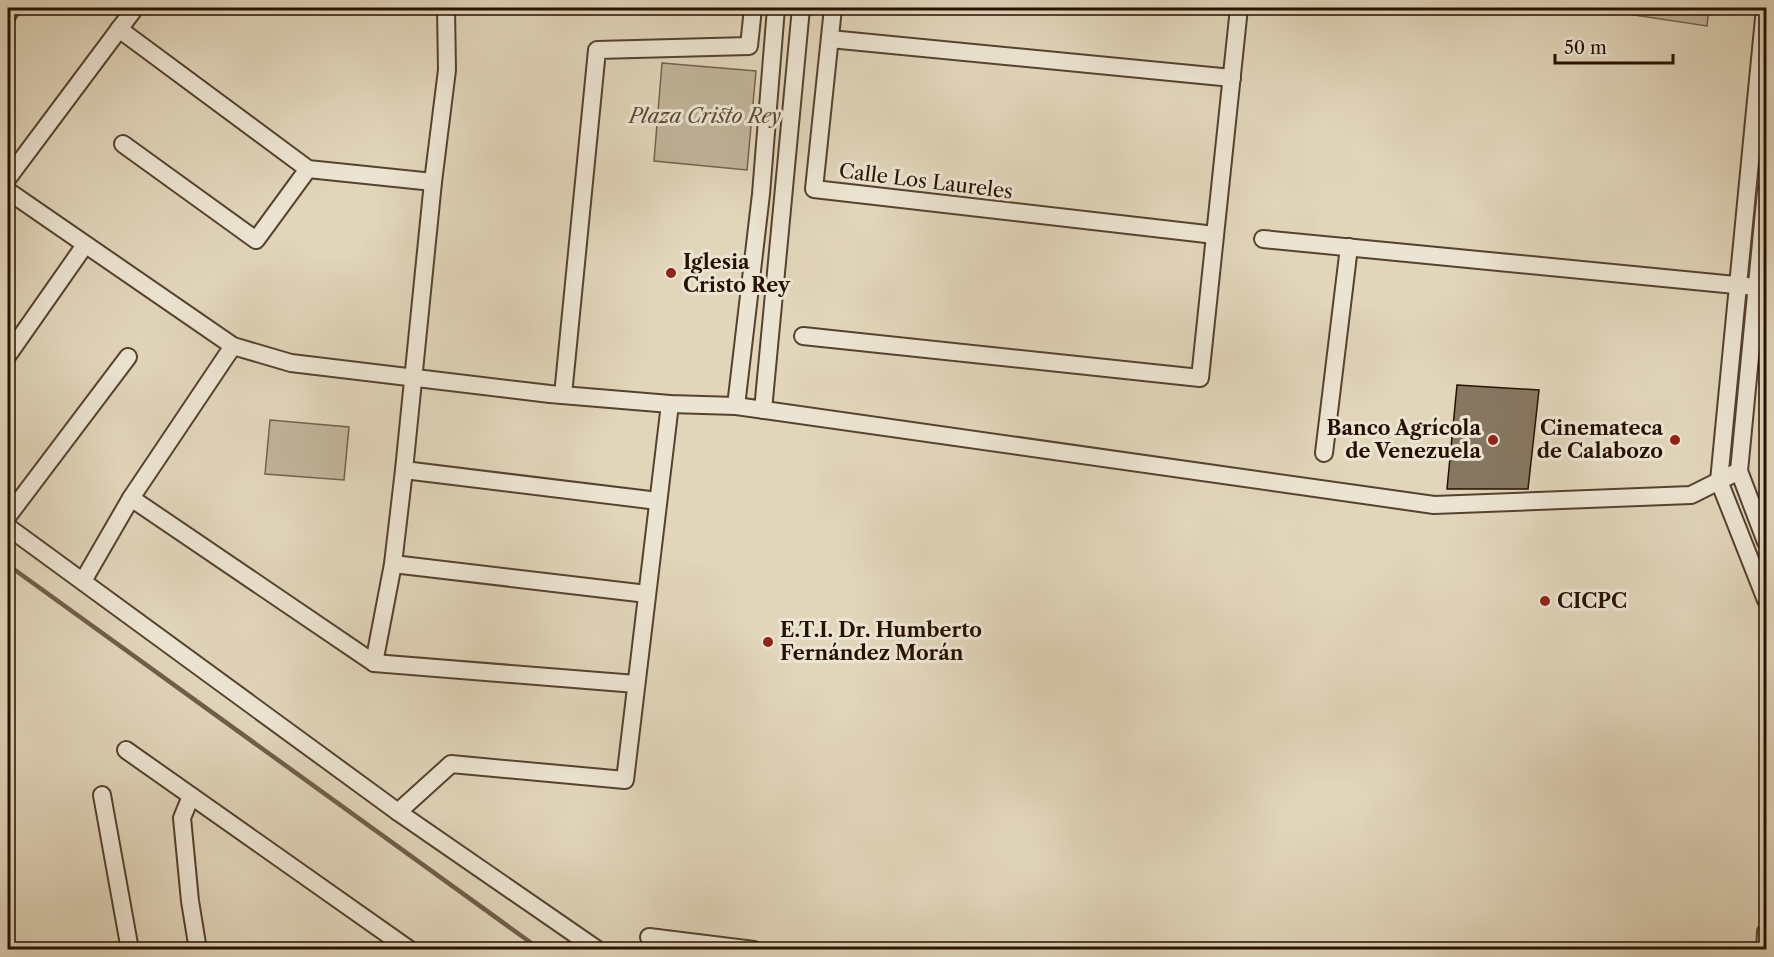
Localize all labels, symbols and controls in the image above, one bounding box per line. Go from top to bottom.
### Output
scale bar [1555,27,1674,65]
text: 50 m [1564,37,1607,59]
park label: Plaza Cristo Rey [627,104,781,128]
street label: Calle Los Laureles [838,158,1014,204]
place label: Iglesia Cristo Rey [683,250,791,297]
marker: Iglesia Cristo Rey [664,266,678,280]
place label: Banco Agrícola de Venezuela [1327,416,1481,463]
place label: Cinemateca de Calabozo [1537,416,1663,463]
marker: Banco Agrícola de Venezuela [1486,433,1500,447]
marker: Cinemateca de Calabozo [1668,433,1682,447]
place label: CICPC [1557,589,1627,613]
marker: CICPC [1538,594,1552,608]
place label: E.T.I. Dr. Humberto Fernández Morán [780,618,982,665]
marker: E.T.I. Dr. Humberto Fernández Morán [761,635,775,649]

